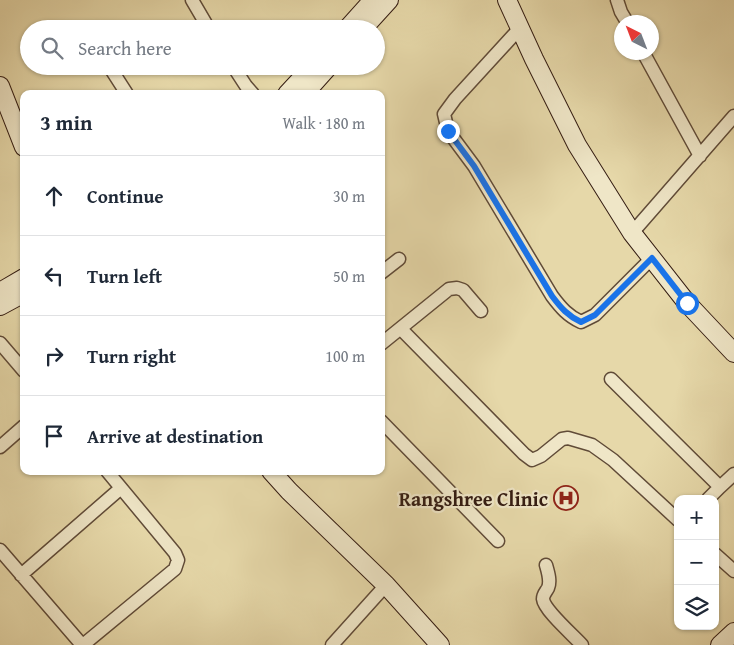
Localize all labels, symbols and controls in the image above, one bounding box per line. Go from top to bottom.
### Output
north arrow [614,15,659,60]
search box [20,20,385,75]
icon: search [38,34,66,62]
text: Search here [78,34,172,62]
text: 3 min [40,107,92,138]
text: Walk · 180 m [282,111,365,135]
route end [437,120,460,143]
icon: ahead [40,182,68,210]
text: Continue [87,182,164,210]
text: 30 m [333,184,365,208]
icon: left [40,262,68,290]
text: Turn left [87,262,162,290]
text: 50 m [333,264,365,288]
route start [676,292,699,315]
icon: right [40,342,68,370]
text: Turn right [87,342,176,370]
text: 100 m [325,344,365,368]
icon: arrive [40,422,68,450]
text: Arrive at destination [87,422,263,450]
place label: Rangshree Clinic [399,484,548,513]
hospital icon: Rangshree Clinic [553,485,579,511]
map controls [674,495,719,630]
button: + [674,495,719,540]
button: − [674,540,719,585]
button: layers [674,585,719,630]

